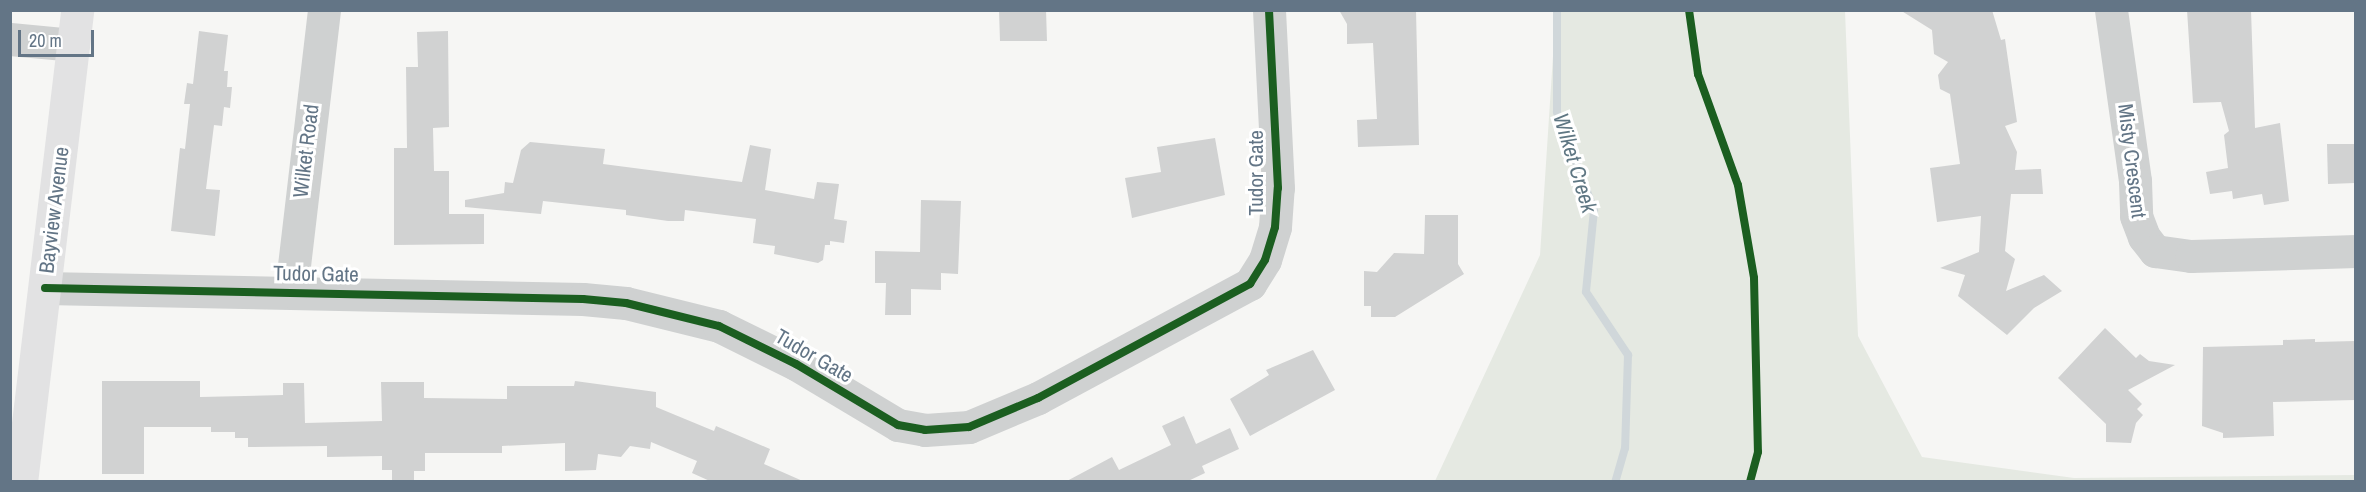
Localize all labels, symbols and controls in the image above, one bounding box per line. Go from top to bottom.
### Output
scale bar [21,18,98,56]
text: 20 m [29,28,62,53]
street label: Misty Crescent [2112,102,2152,220]
street label: Wilket Road [288,103,324,199]
water label: Wilket Creek [1547,110,1603,216]
street label: Tudor Gate [1243,130,1269,216]
street label: Bayview Avenue [34,145,74,275]
street label: Tudor Gate [273,261,359,287]
street label: Tudor Gate [771,324,857,388]

